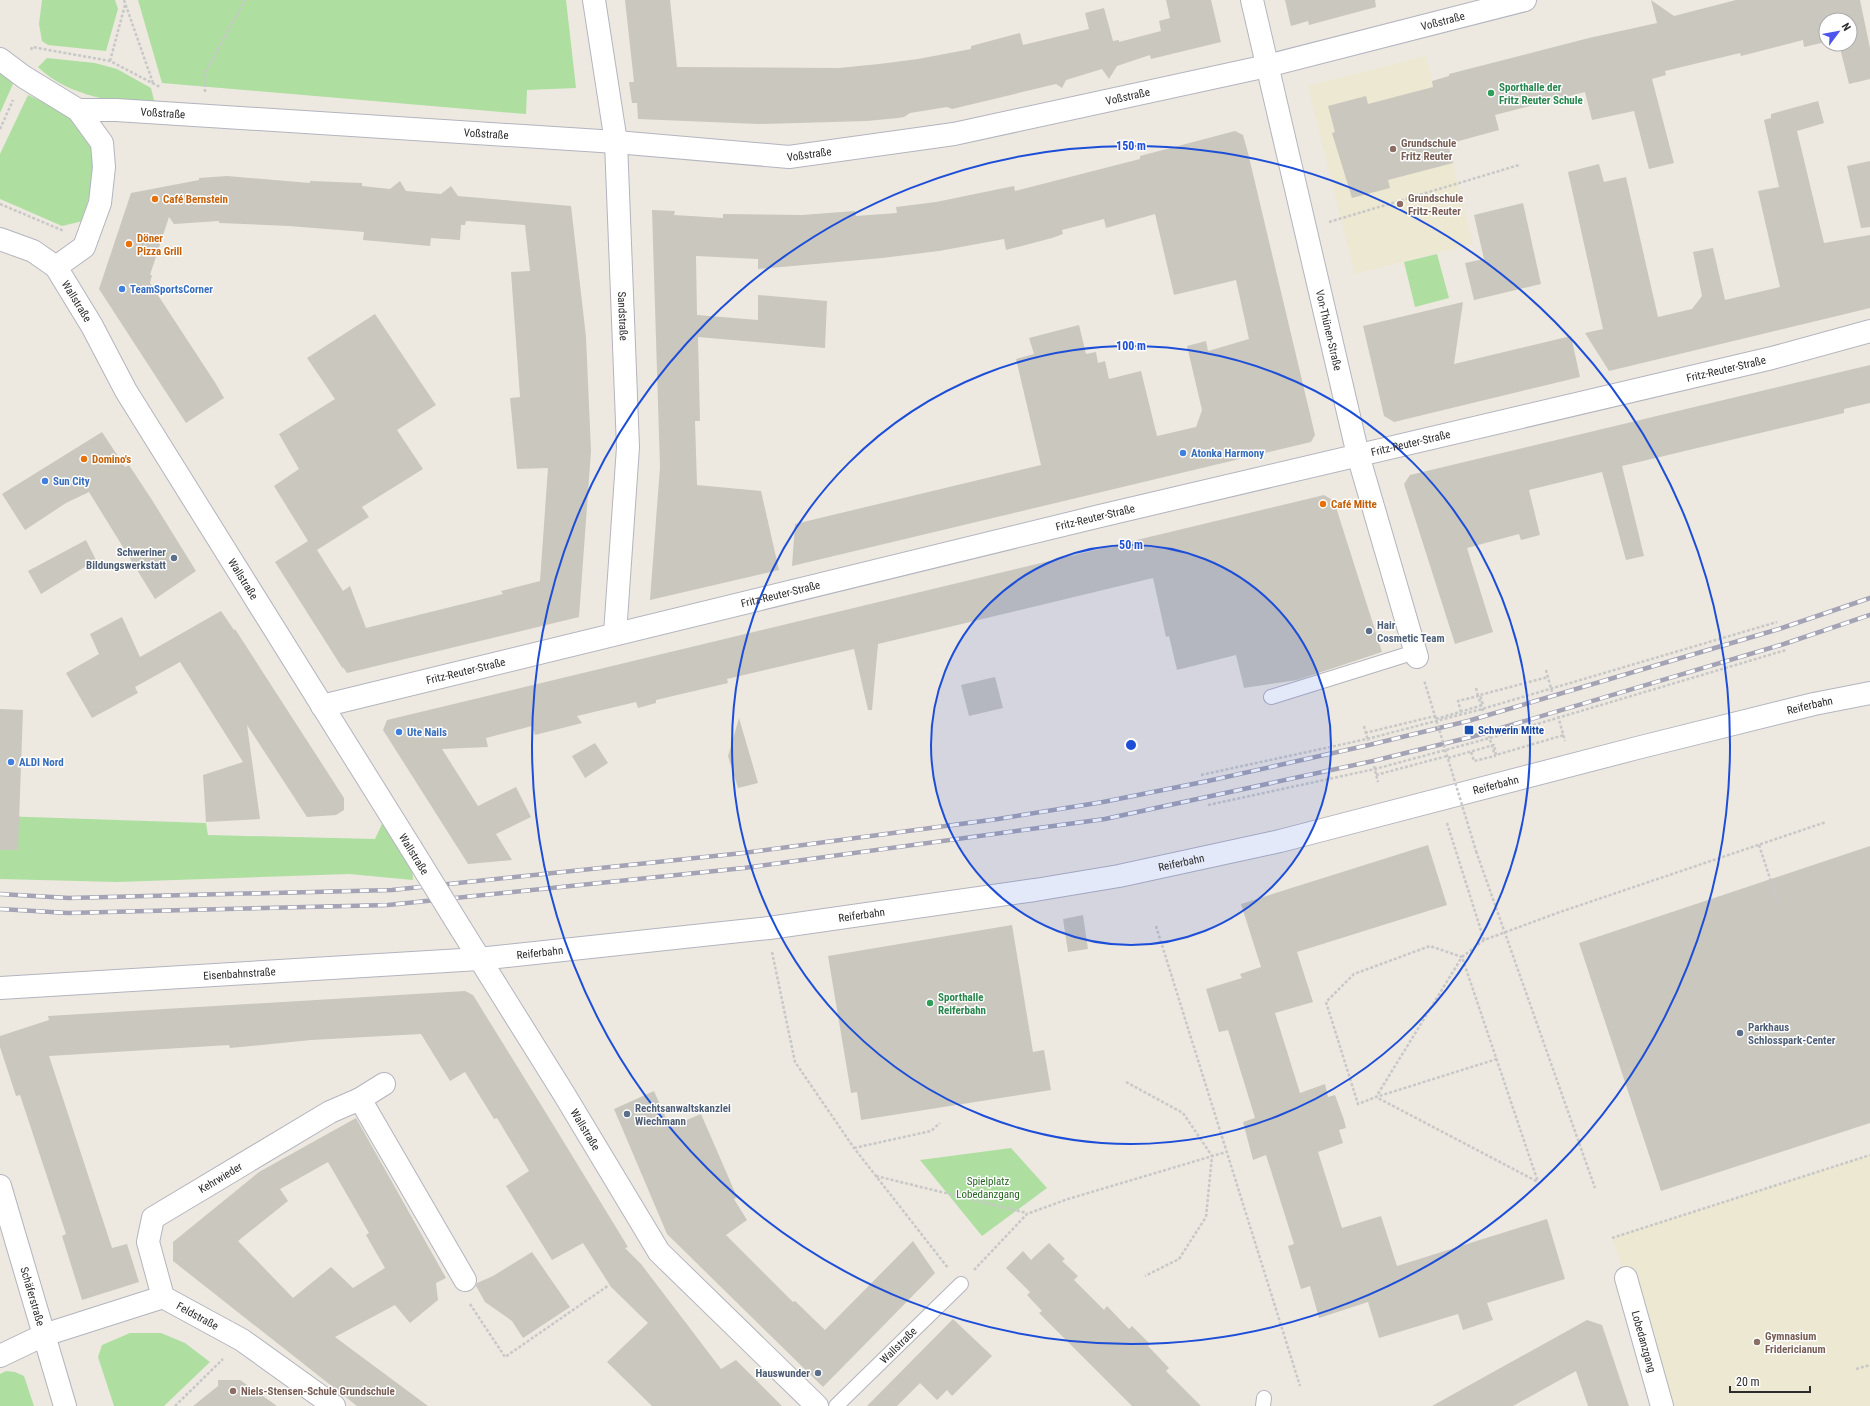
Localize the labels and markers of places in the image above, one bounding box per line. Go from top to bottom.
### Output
place label: Sporthalle der Fritz Reuter Schule [1499,81,1583,107]
marker: Sporthalle der Fritz Reuter Schule [1486,88,1496,98]
place label: Grundschule Fritz Reuter [1401,137,1456,163]
marker: Grundschule Fritz Reuter [1388,144,1398,154]
place label: Grundschule Fritz-Reuter [1408,192,1463,218]
place label: Café Bernstein [163,193,228,206]
marker: Café Bernstein [150,194,160,204]
marker: Grundschule Fritz-Reuter [1395,199,1405,209]
place label: Döner Pizza Grill [137,232,182,258]
marker: Döner Pizza Grill [124,239,134,249]
place label: TeamSportsCorner [130,283,213,296]
marker: TeamSportsCorner [117,284,127,294]
place label: Atonka Harmony [1191,447,1264,460]
marker: Atonka Harmony [1178,448,1188,458]
place label: Domino's [92,453,131,466]
marker: Domino's [79,454,89,464]
place label: Sun City [53,475,90,488]
marker: Sun City [40,476,50,486]
place label: Café Mitte [1331,498,1377,511]
marker: Café Mitte [1318,499,1328,509]
place label: Schweriner Bildungswerkstatt [86,546,167,572]
marker: Schweriner Bildungswerkstatt [169,553,179,563]
place label: Hair Cosmetic Team [1377,619,1445,645]
marker: Hair Cosmetic Team [1364,626,1374,636]
marker: Schwerin Mitte [1463,724,1475,736]
place label: Schwerin Mitte [1478,724,1544,737]
place label: Ute Nails [407,726,447,739]
marker: Ute Nails [394,727,404,737]
centre of rings [1124,738,1138,752]
place label: ALDI Nord [19,756,64,769]
marker: ALDI Nord [6,757,16,767]
place label: Sporthalle Reiferbahn [938,991,986,1017]
marker: Sporthalle Reiferbahn [925,998,935,1008]
place label: Parkhaus Schlosspark-Center [1748,1021,1836,1047]
marker: Parkhaus Schlosspark-Center [1735,1028,1745,1038]
place label: Rechtsanwaltskanzlei Wiechmann [635,1102,731,1128]
marker: Rechtsanwaltskanzlei Wiechmann [622,1109,632,1119]
place label: Gymnasium Fridericianum [1765,1330,1826,1356]
marker: Gymnasium Fridericianum [1752,1337,1762,1347]
place label: Hauswunder [756,1367,810,1380]
marker: Hauswunder [813,1368,823,1378]
place label: Niels-Stensen-Schule Grundschule [241,1385,395,1398]
marker: Niels-Stensen-Schule Grundschule [228,1386,238,1396]

